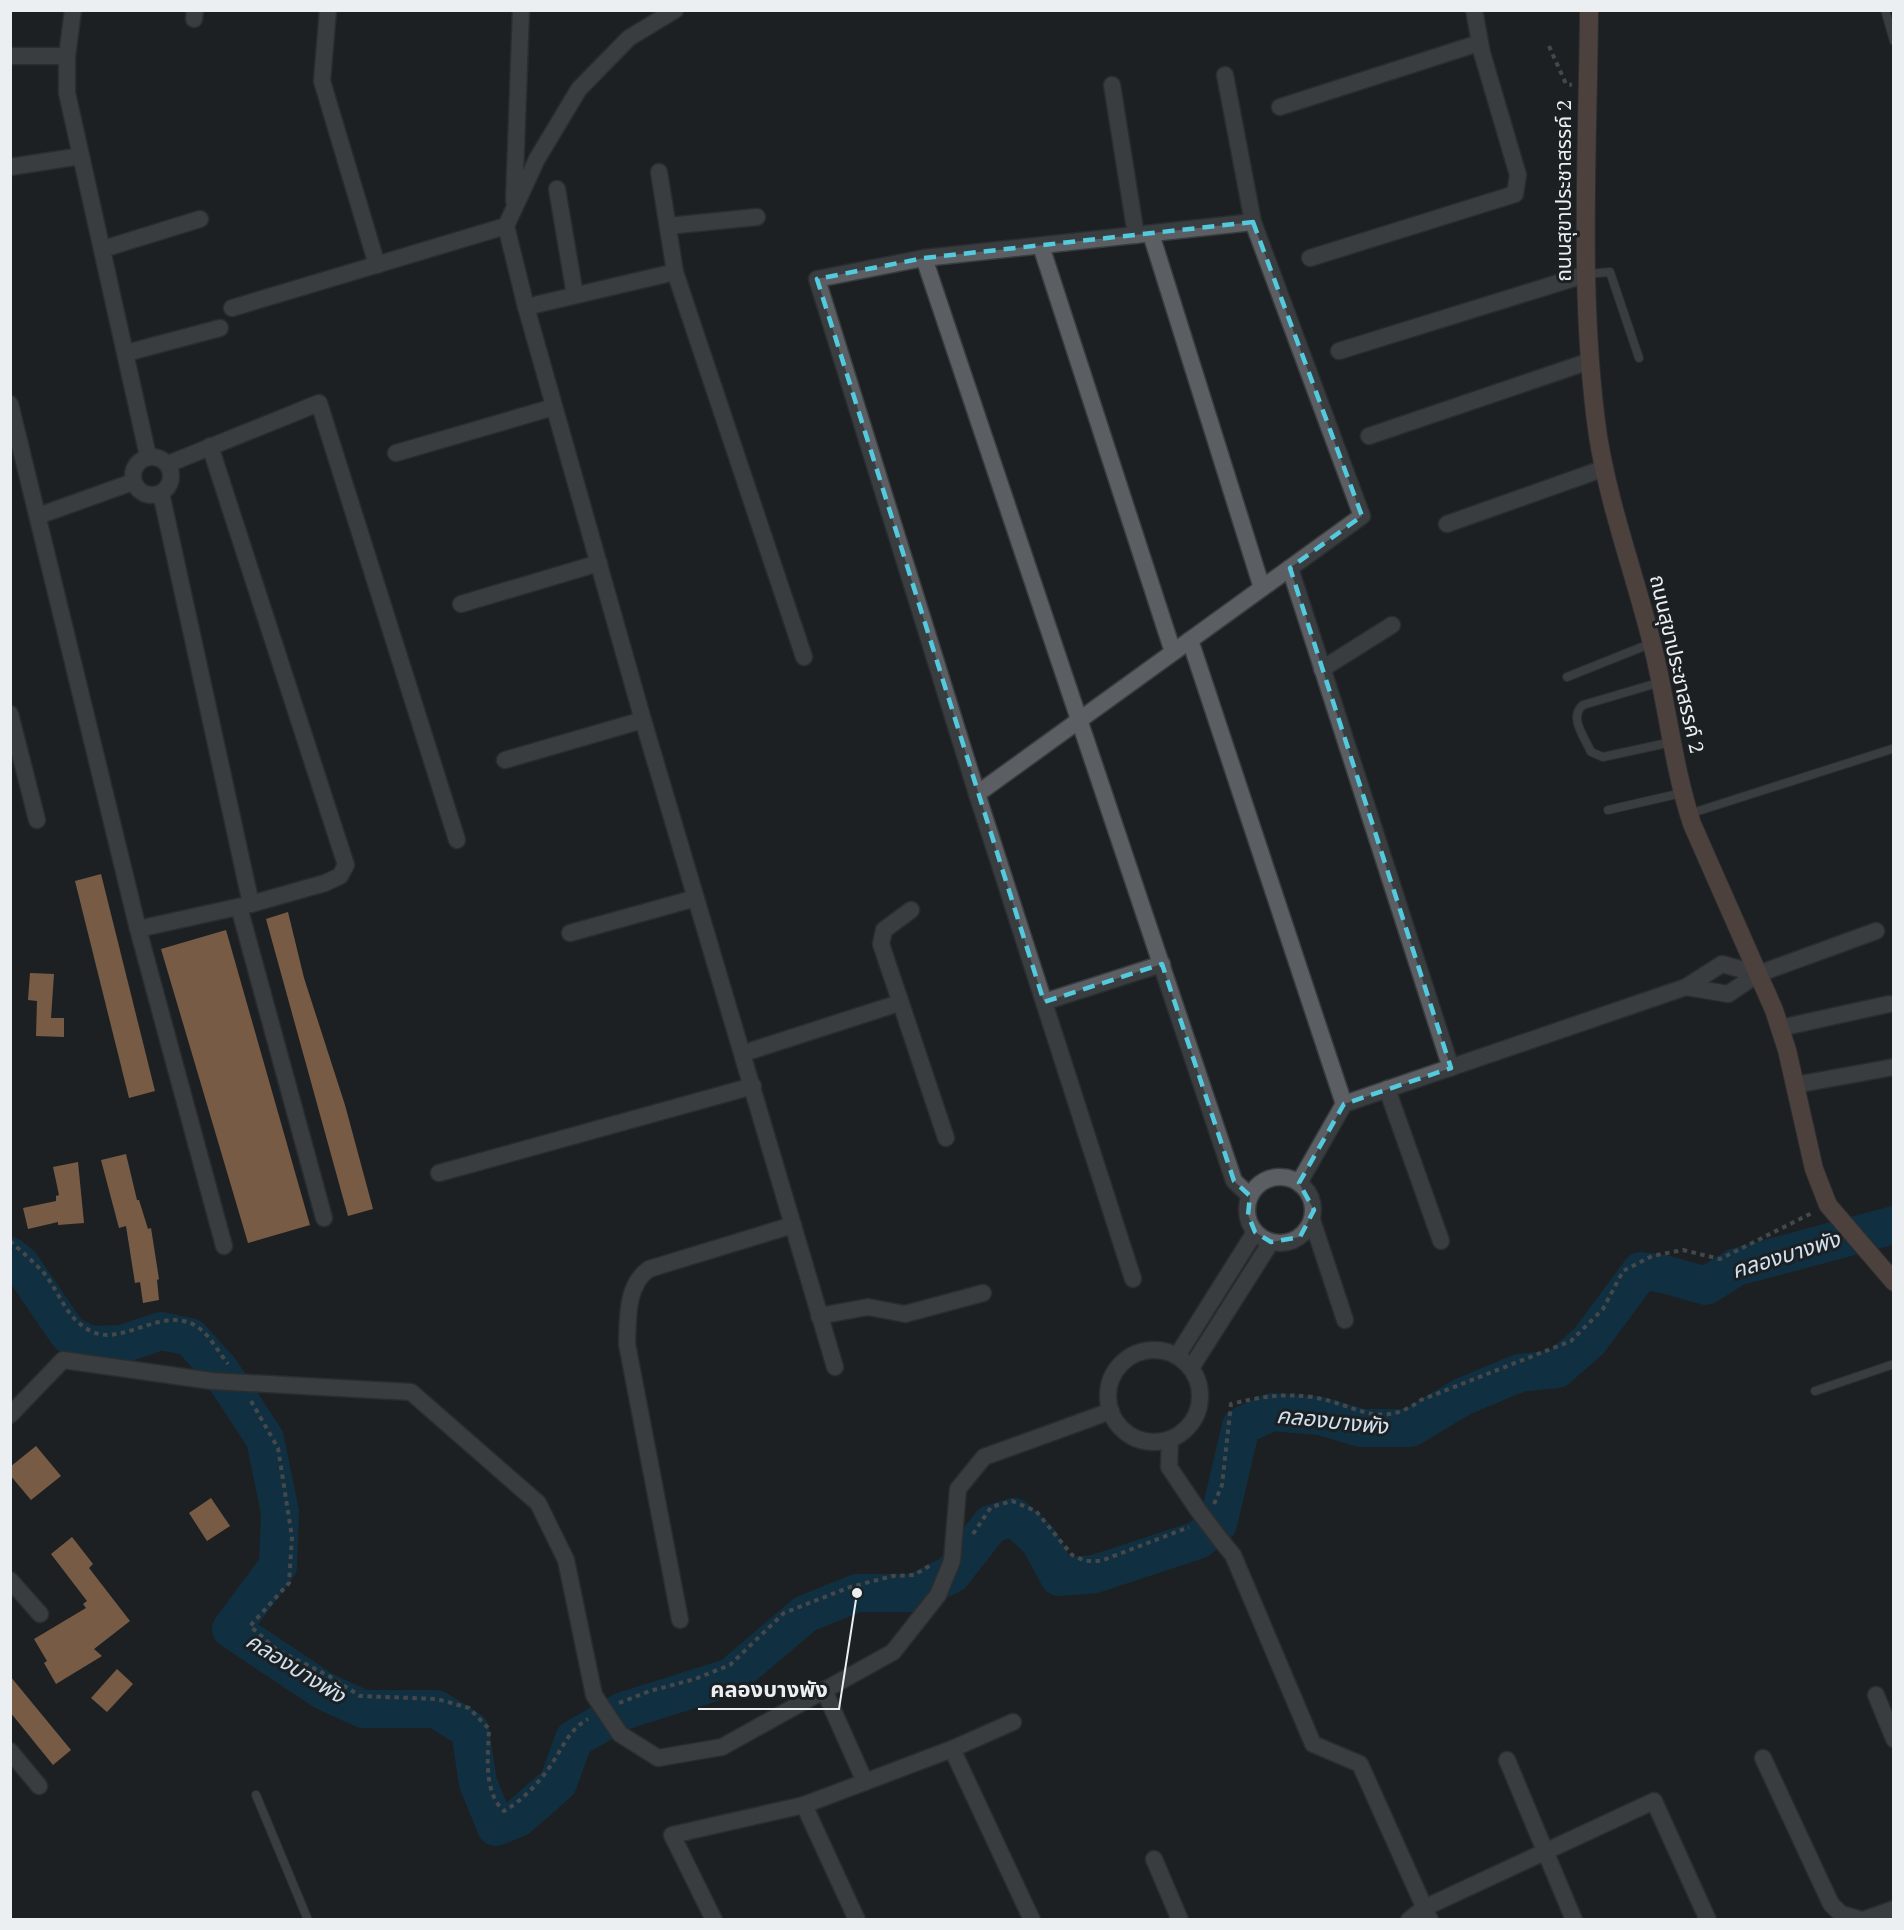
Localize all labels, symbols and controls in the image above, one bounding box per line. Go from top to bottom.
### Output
street label: ถนนสุขาประชาสรรค์ 2 [1549,100,1581,282]
street label: ถนนสุขาประชาสรรค์ 2 [1640,572,1712,756]
water label: คลองบางพัง [1728,1224,1845,1288]
water label: คลองบางพัง [1275,1400,1390,1444]
water label: คลองบางพัง [239,1625,352,1713]
callout: คลองบางพัง [698,1669,839,1709]
text: คลองบางพัง [710,1674,828,1707]

